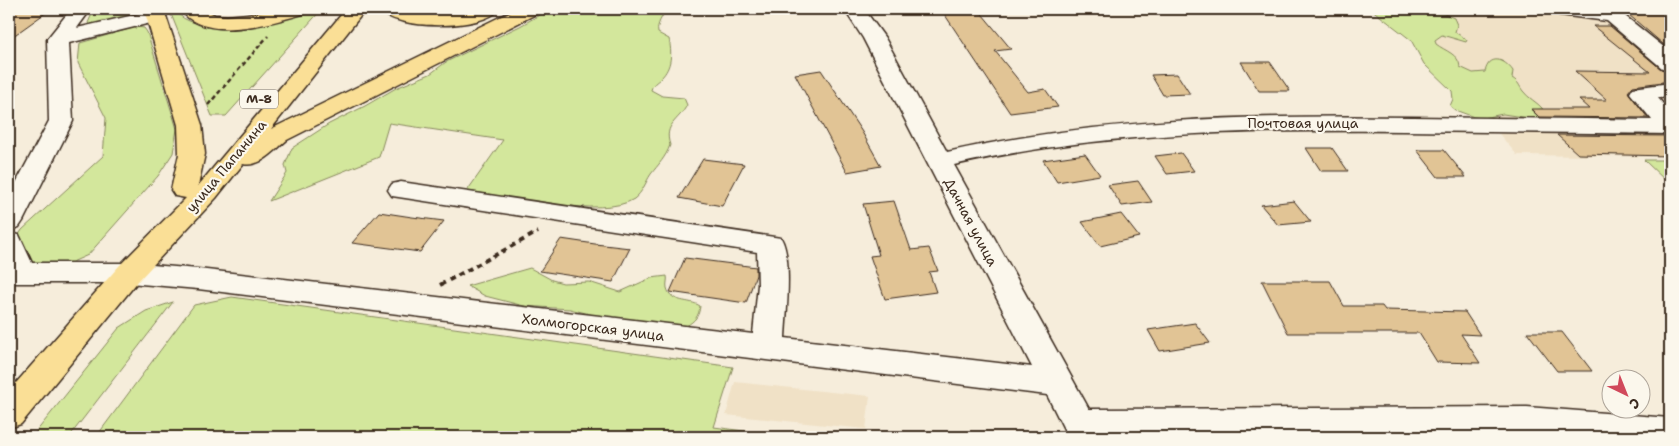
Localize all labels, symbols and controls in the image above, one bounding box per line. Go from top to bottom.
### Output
road number: М-8 [240,90,278,108]
street label: Почтовая улица [1247,114,1359,132]
street label: улица Папанина [182,116,270,216]
street label: Дачная улица [940,175,1002,270]
street label: Холмогорская улица [521,309,666,345]
north arrow [1602,368,1652,418]
text: С [1626,394,1644,413]

